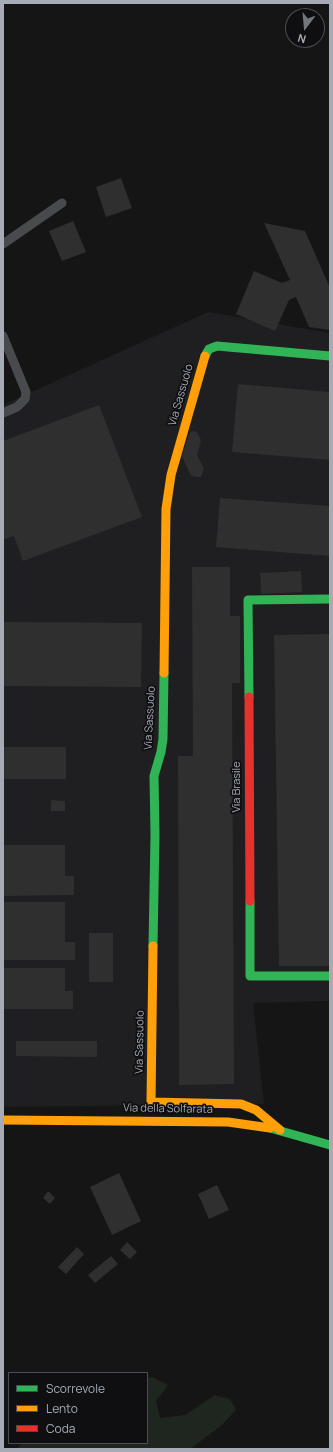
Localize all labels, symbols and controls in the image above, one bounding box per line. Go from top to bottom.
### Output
north arrow [285,8,325,48]
text: N [296,31,308,47]
street label: Via Sassuolo [166,362,196,428]
street label: Via Sassuolo [142,686,158,750]
street label: Via Brasile [230,761,244,813]
street label: Via Sassuolo [133,1010,147,1074]
street label: Via della Solfarata [123,1102,213,1116]
legend [8,1372,148,1444]
text: Scorrevole [46,1380,105,1397]
text: Lento [46,1400,78,1417]
text: Coda [46,1420,75,1437]

